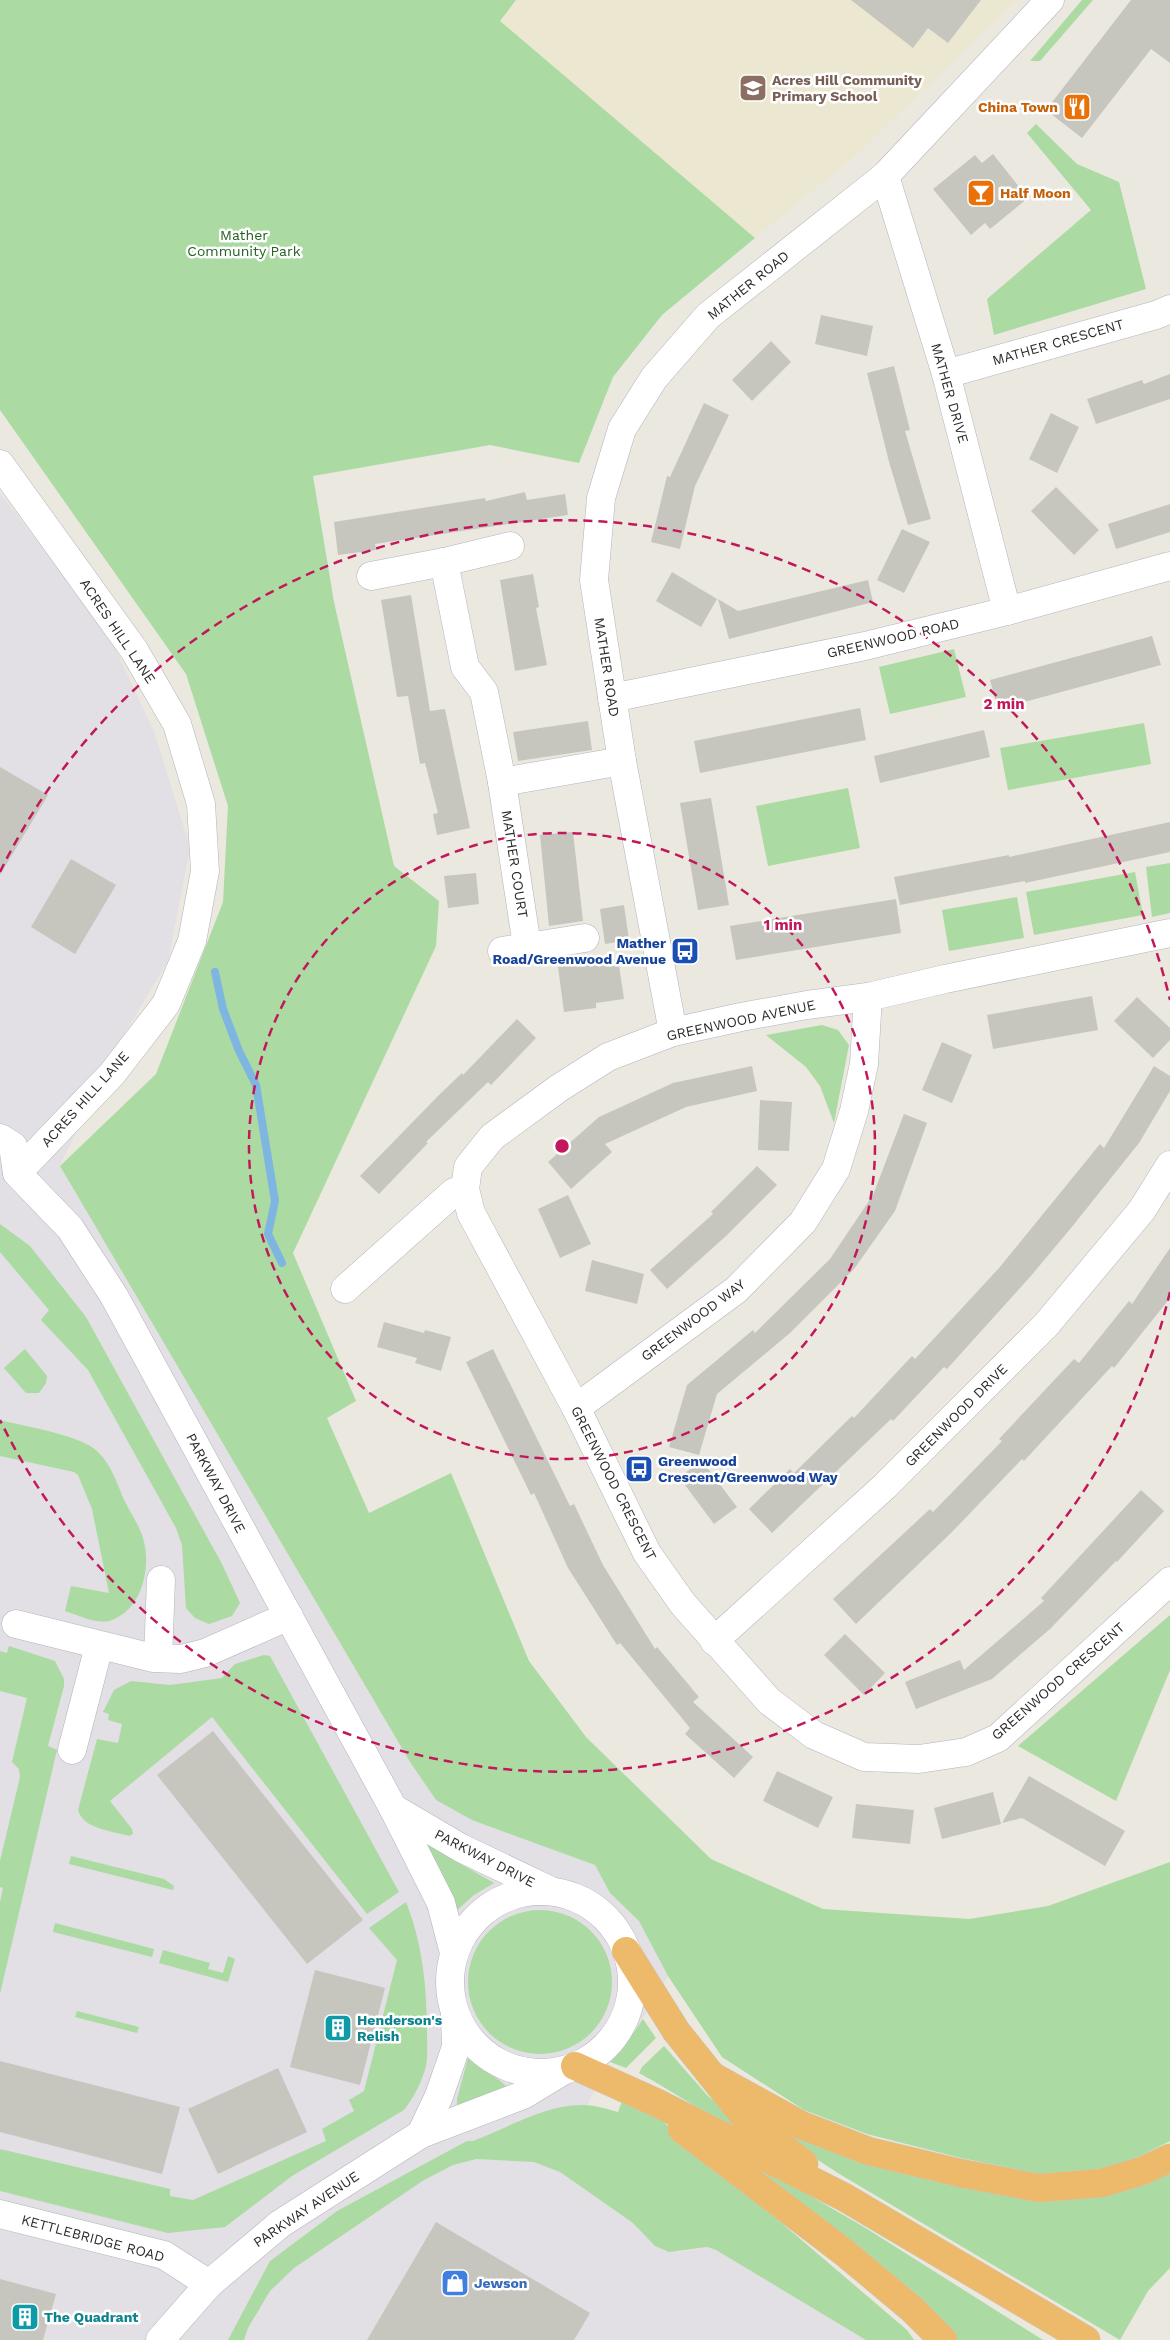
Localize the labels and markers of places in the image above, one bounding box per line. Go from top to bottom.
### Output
place label: Acres Hill Community Primary School [772,72,922,104]
school or university icon: Acres Hill Community Primary School [738,73,768,103]
restaurant icon: China Town [1062,92,1092,122]
place label: China Town [978,99,1058,115]
bar icon: Half Moon [966,178,996,208]
place label: Half Moon [1000,185,1071,201]
place label: Mather Road/Greenwood Avenue [492,935,666,967]
bus stop icon: Mather Road/Greenwood Avenue [670,936,700,966]
centre of rings [553,1137,571,1155]
place label: Greenwood Crescent/Greenwood Way [658,1453,838,1485]
bus stop icon: Greenwood Crescent/Greenwood Way [624,1454,654,1484]
place label: Henderson's Relish [357,2012,443,2044]
building icon: Henderson's Relish [323,2013,353,2043]
shop icon: Jewson [440,2268,470,2298]
place label: Jewson [474,2275,528,2291]
building icon: The Quadrant [10,2302,40,2332]
place label: The Quadrant [44,2309,138,2325]

